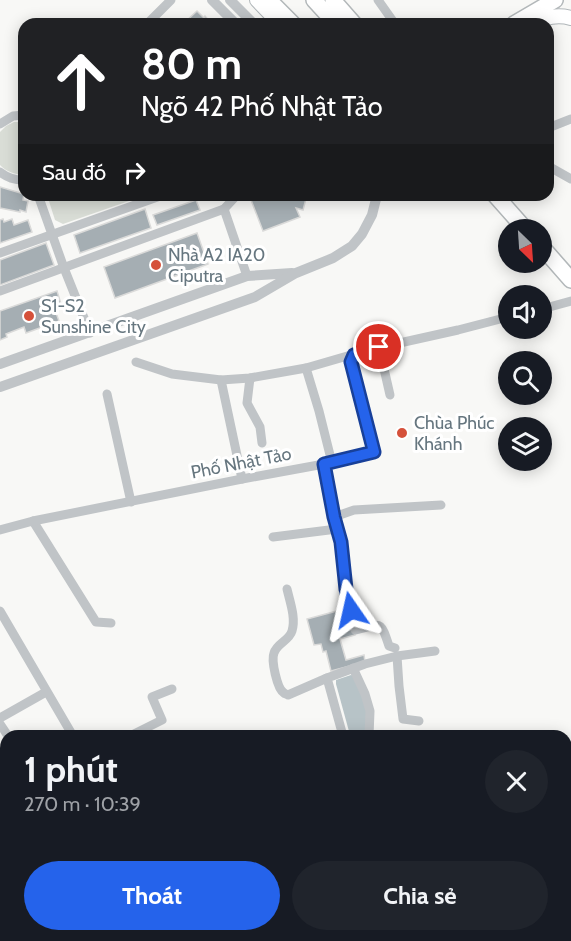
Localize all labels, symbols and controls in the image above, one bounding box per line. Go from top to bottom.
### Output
text: 80 m [141,38,242,90]
icon: ahead [42,42,120,120]
text: Ngõ 42 Phố Nhật Tảo [141,90,383,123]
icon: right [118,156,151,189]
text: Sau đó [42,159,106,186]
north arrow [498,219,552,273]
map controls [498,219,552,471]
place label: Nhà A2 IA20 Ciputra [168,244,265,287]
marker: Nhà A2 IA20 Ciputra [149,258,163,272]
button: sound [498,285,552,339]
place label: S1-S2 Sunshine City [41,295,146,338]
marker: S1-S2 Sunshine City [22,309,36,323]
pin [353,321,404,372]
icon: arrive [362,330,395,363]
button: search [498,351,552,405]
place label: Chùa Phúc Khánh [414,412,495,455]
button: layers [498,417,552,471]
marker: Chùa Phúc Khánh [395,426,409,440]
street label: Phố Nhật Tảo [189,442,293,484]
position arrow [319,578,383,642]
text: 1 phút [24,747,118,791]
button: close [485,750,548,813]
text: 270 m · 10:39 [24,792,141,816]
button: Thoát [24,861,280,930]
button: Chia sẻ [292,861,548,930]

